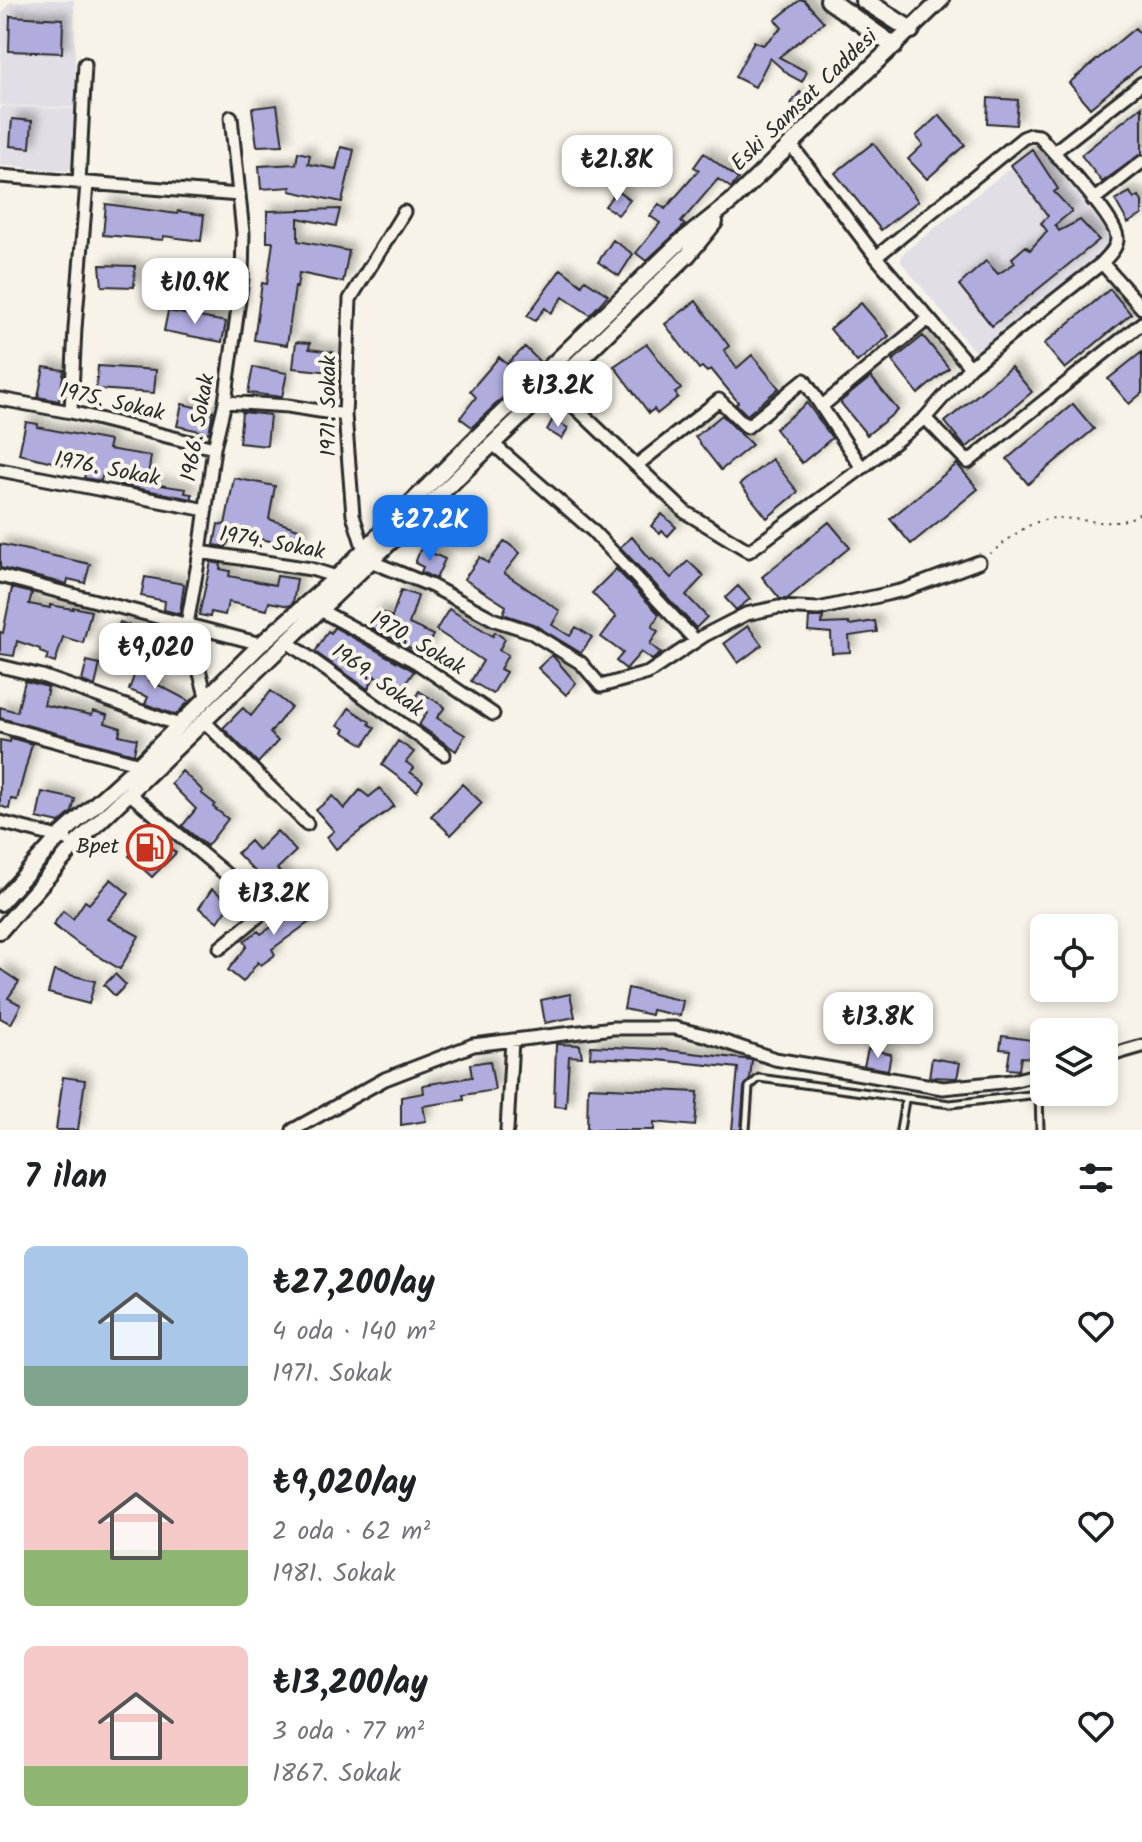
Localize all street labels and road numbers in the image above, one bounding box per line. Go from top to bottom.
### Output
street label: Eski Samsat Caddesi [723,21,887,181]
street label: 1971. Sokak [312,355,347,457]
street label: 1966. Sokak [172,371,226,485]
street label: 1975. Sokak [56,374,168,432]
street label: 1976. Sokak [51,443,163,497]
street label: 1974. Sokak [216,518,328,571]
street label: 1970. Sokak [363,602,472,686]
street label: 1969. Sokak [323,635,431,727]

